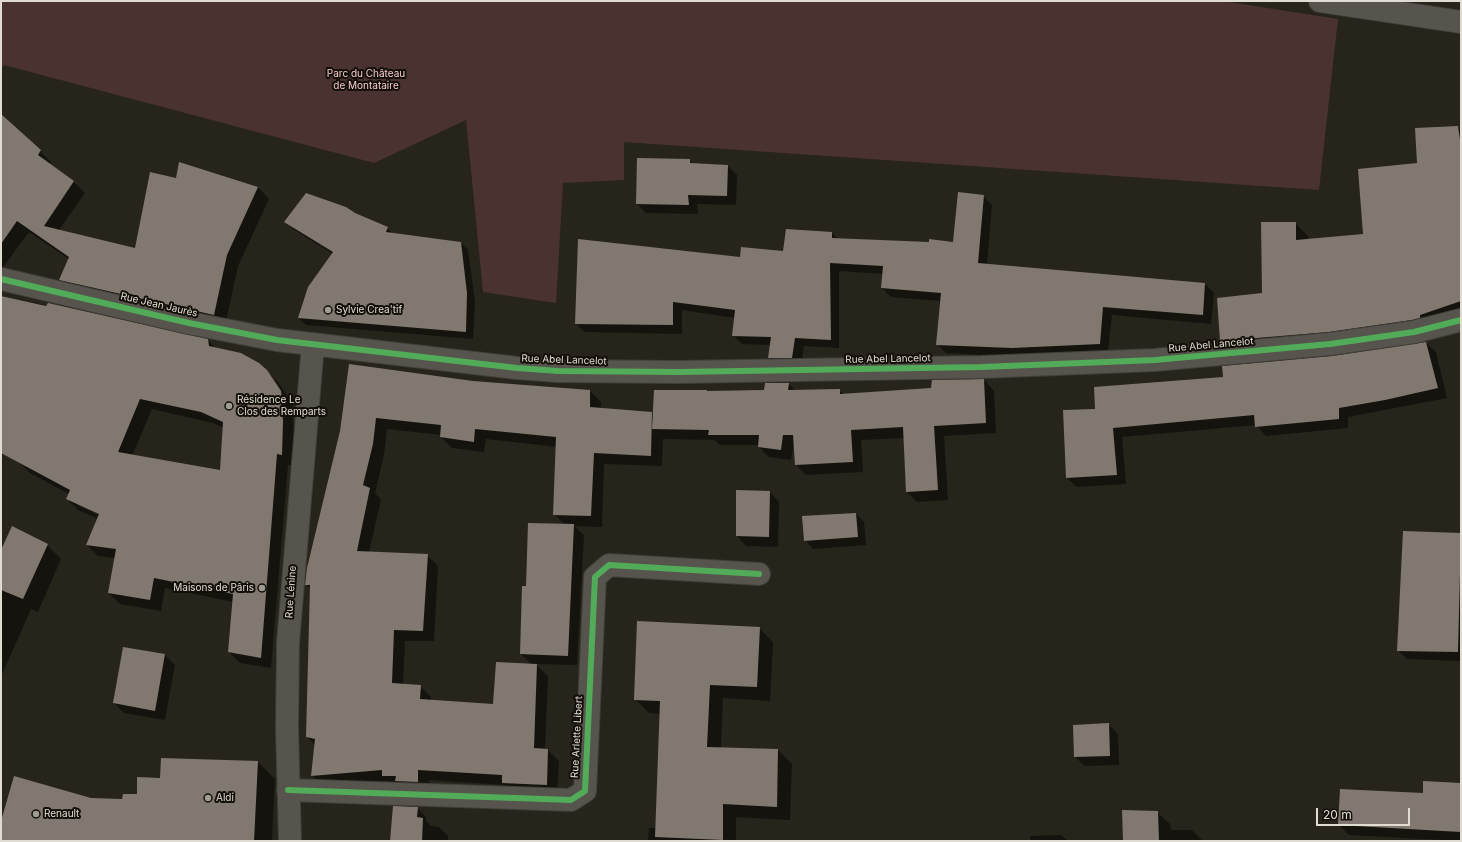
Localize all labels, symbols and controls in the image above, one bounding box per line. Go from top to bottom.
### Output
park label: Parc du Château de Montataire [327,68,405,92]
street label: Rue Jean Jaurès [119,290,199,320]
place label: Sylvie Crea'tif [336,304,402,316]
marker: Sylvie Crea'tif [323,305,333,315]
street label: Rue Abel Lancelot [1168,335,1254,355]
street label: Rue Abel Lancelot [845,352,931,366]
street label: Rue Abel Lancelot [521,353,607,367]
place label: Résidence Le Clos des Remparts [237,394,326,418]
marker: Résidence Le Clos des Remparts [224,401,234,411]
street label: Rue Lénine [283,565,299,619]
place label: Maisons de Pâris [173,582,254,594]
marker: Maisons de Pâris [257,583,267,593]
street label: Rue Arlette Libert [569,696,585,778]
place label: Aldi [216,792,234,804]
marker: Aldi [203,793,213,803]
scale bar [1318,800,1412,826]
text: 20 m [1323,807,1352,822]
place label: Renault [44,808,79,820]
marker: Renault [31,809,41,819]

